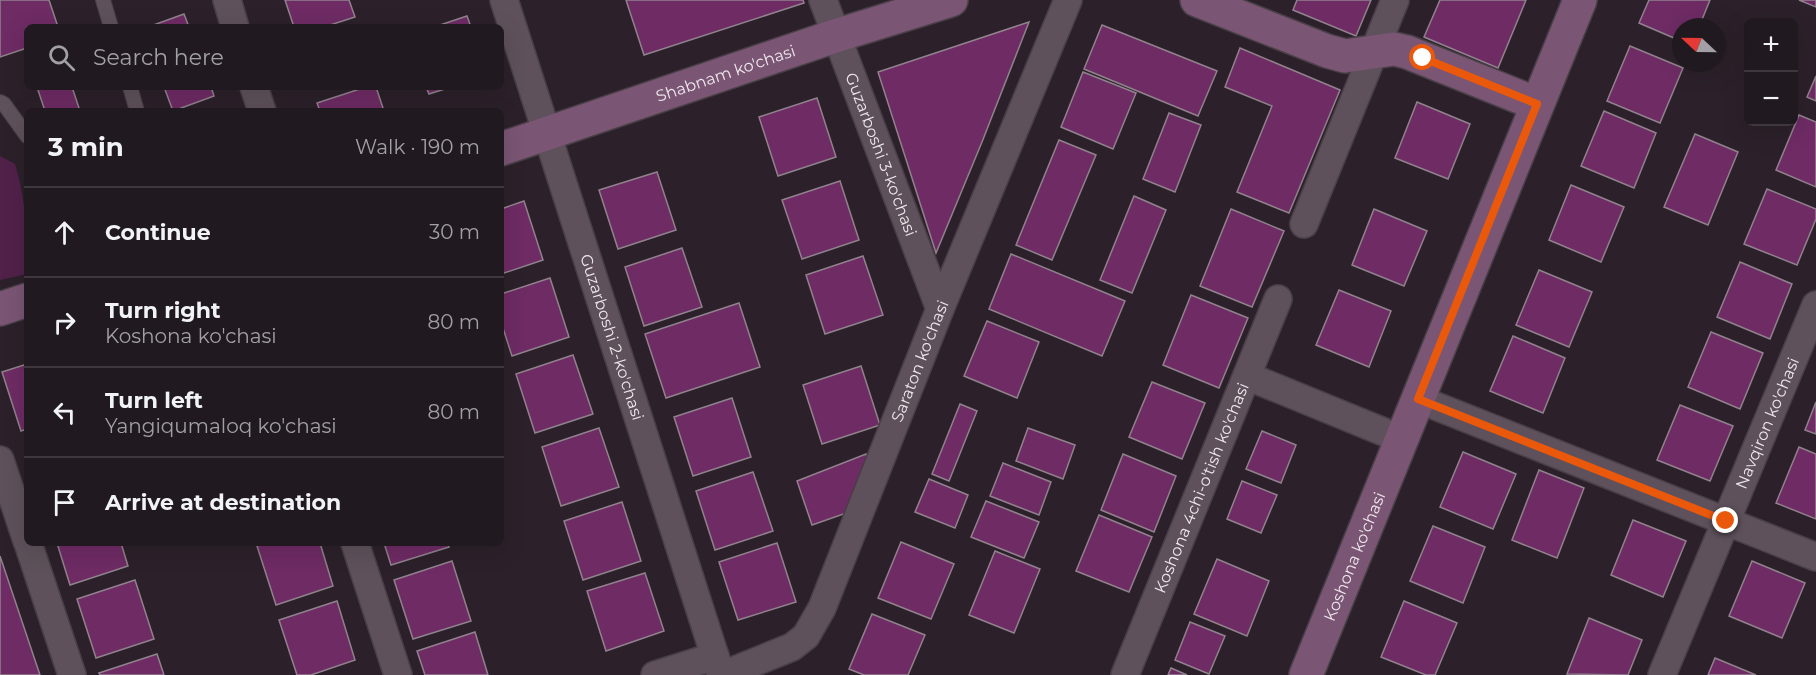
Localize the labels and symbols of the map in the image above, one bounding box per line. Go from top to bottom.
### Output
north arrow [1672,18,1726,72]
street label: Shabnam ko'chasi [653,41,798,105]
route start [1409,44,1435,70]
street label: Guzarboshi 3-ko'chasi [842,70,921,239]
street label: Guzarboshi 2-ko'chasi [577,251,648,423]
street label: Saraton ko'chasi [887,297,952,425]
street label: Navqiron ko'chasi [1731,354,1803,491]
street label: Koshona 4chi-o'tish ko'chasi [1150,380,1252,596]
street label: Koshona ko'chasi [1319,489,1389,624]
route end [1712,507,1738,533]

